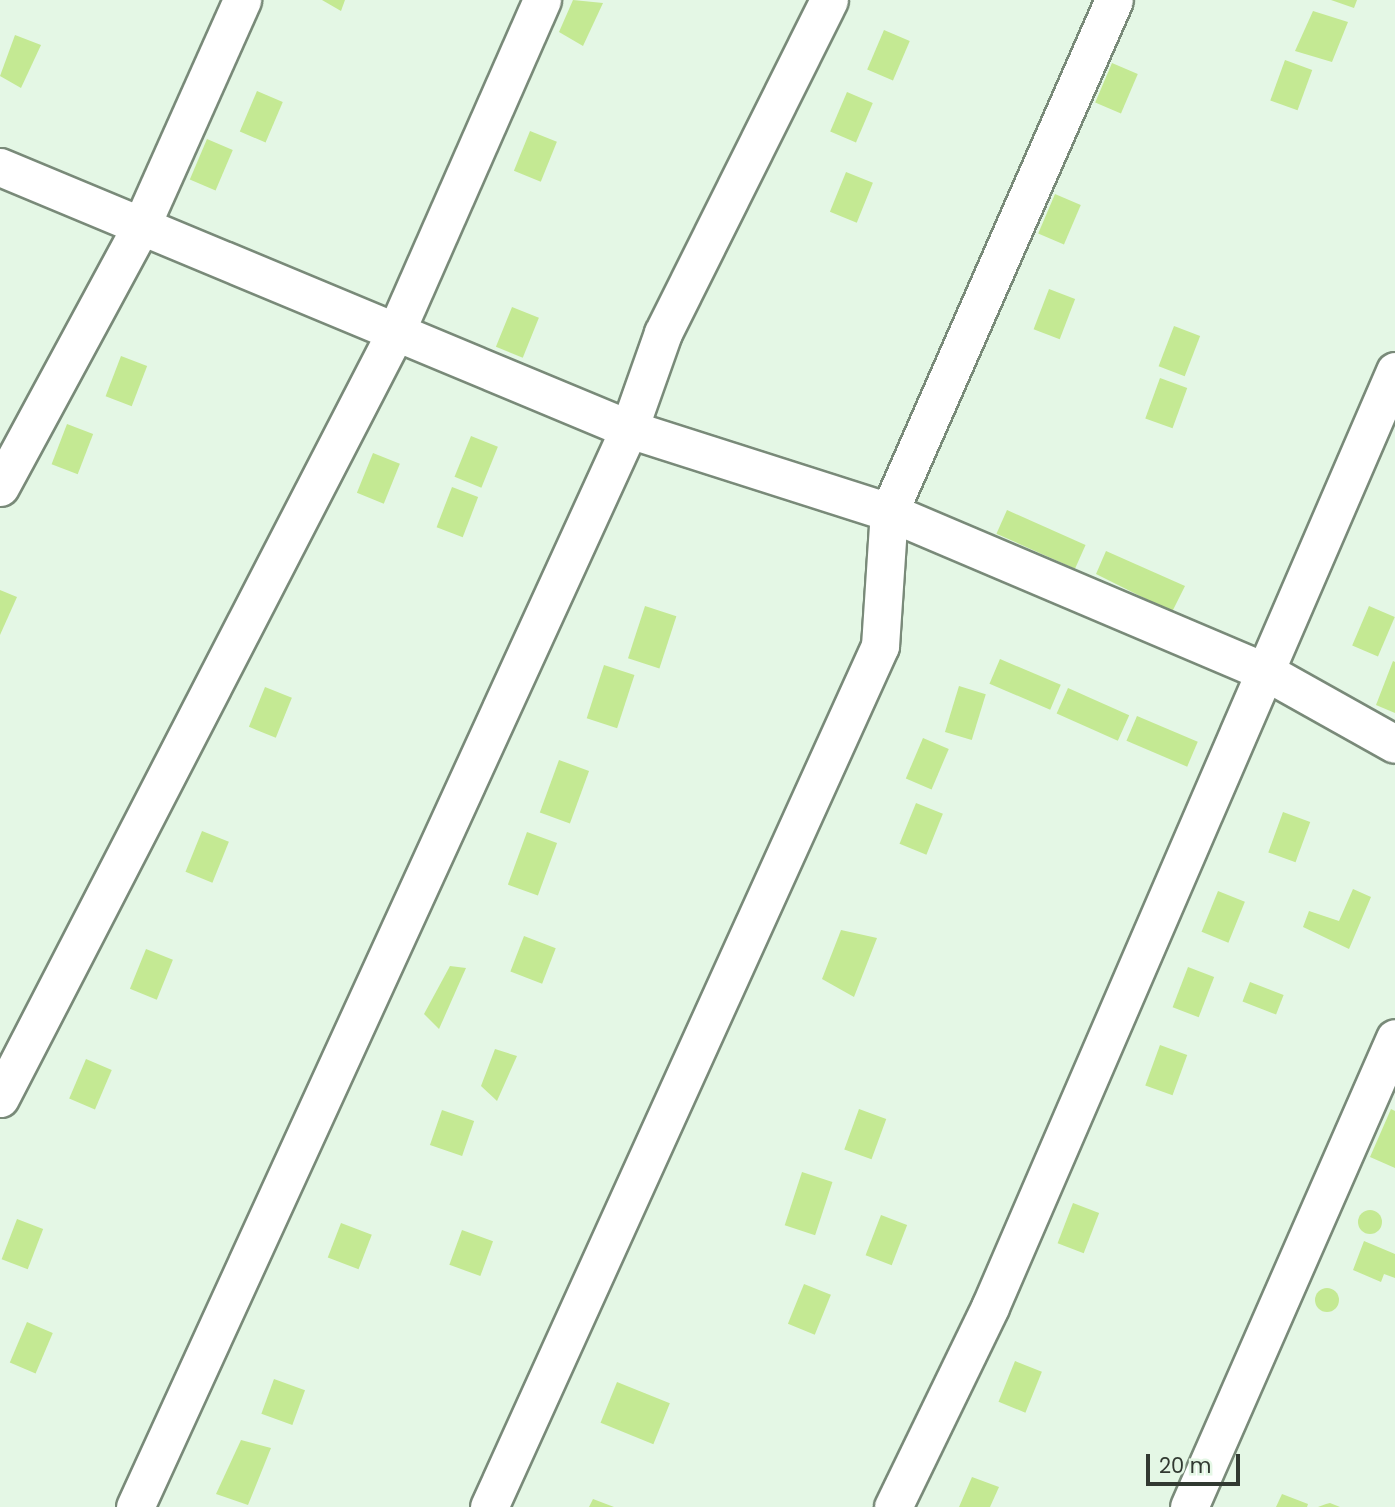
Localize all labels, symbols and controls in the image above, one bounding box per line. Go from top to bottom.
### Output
scale bar [1150,1440,1244,1484]
text: 20 m [1159,1451,1212,1480]

